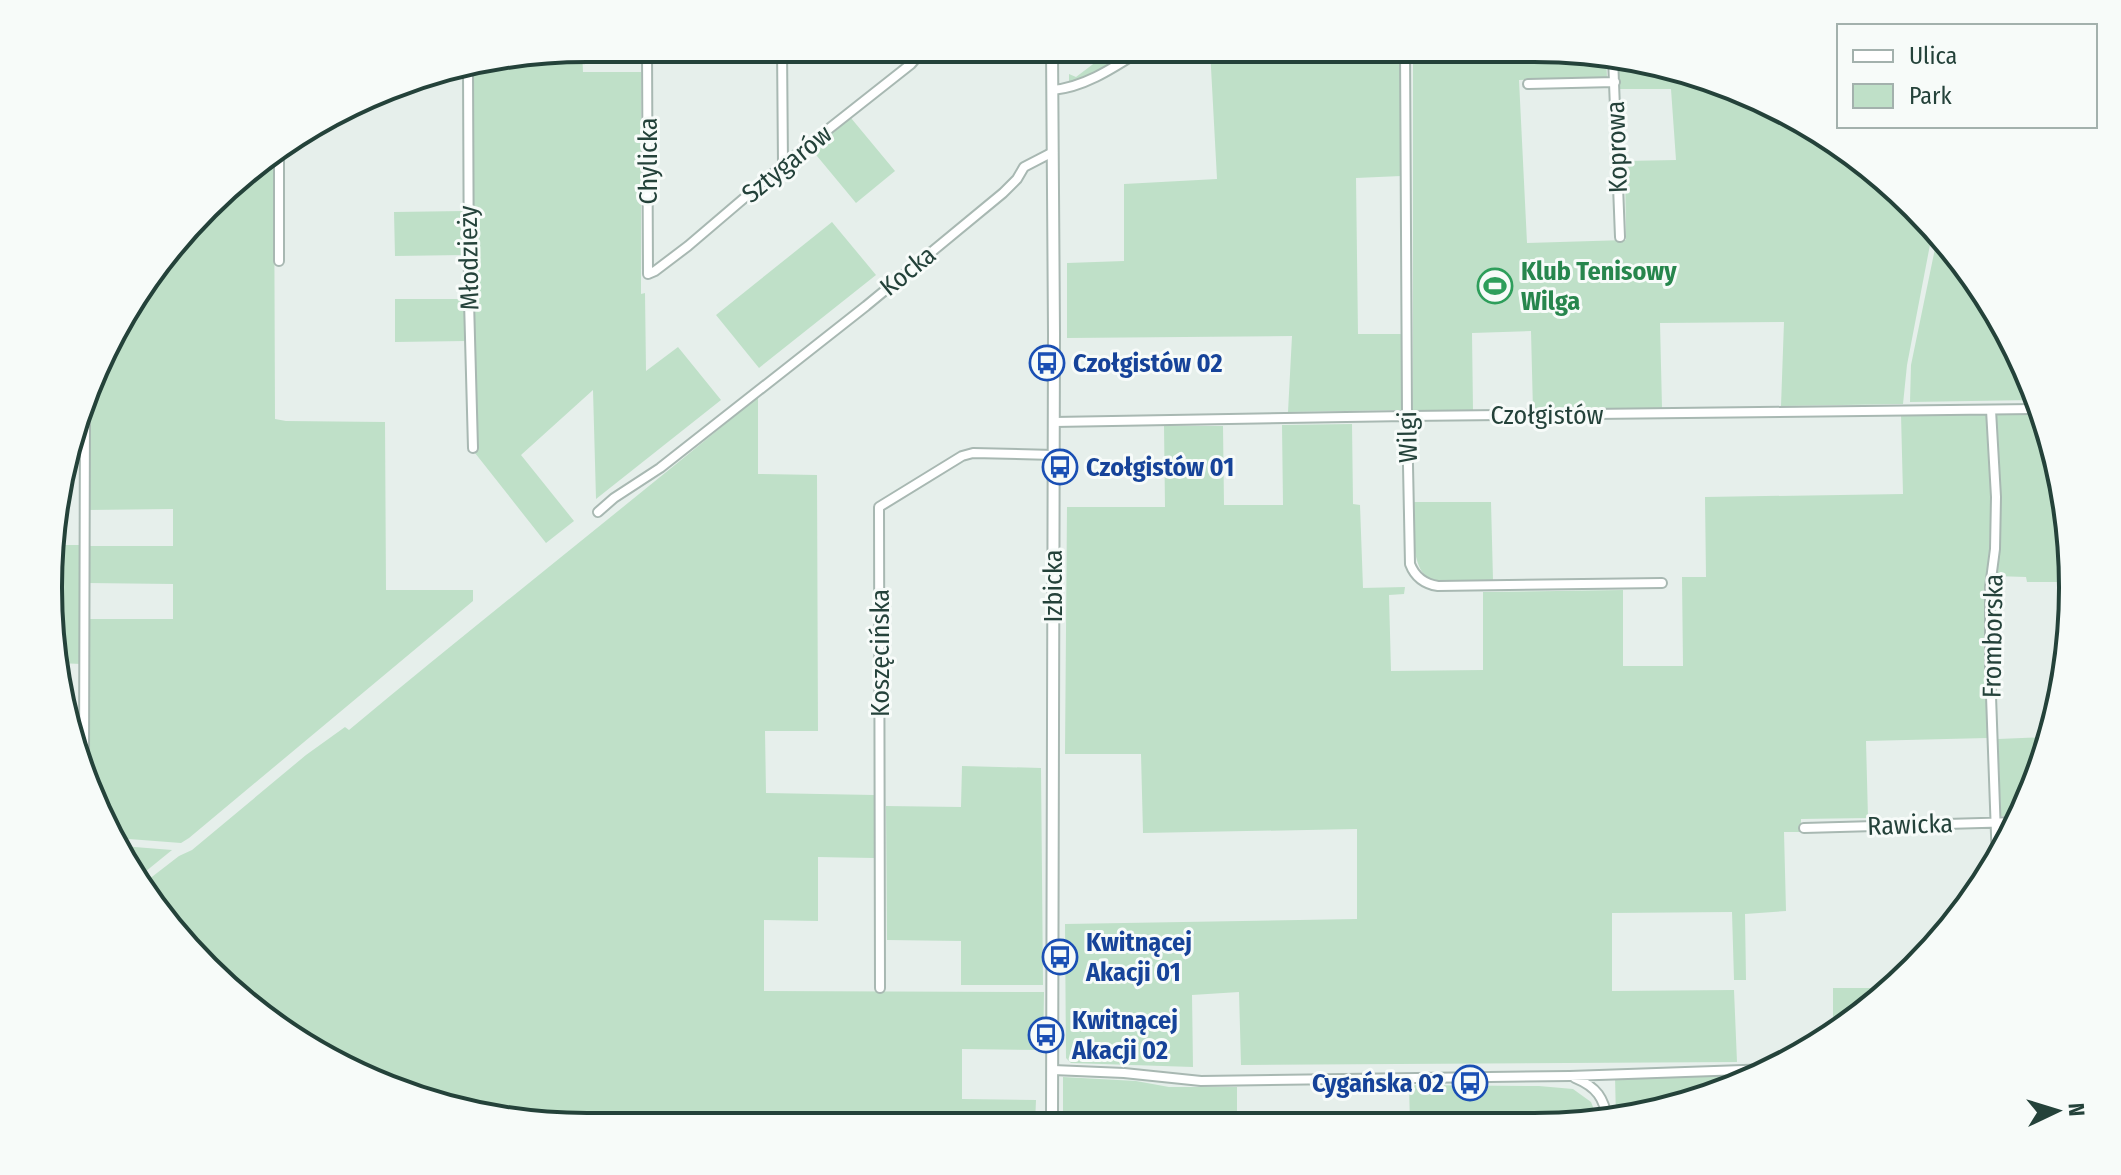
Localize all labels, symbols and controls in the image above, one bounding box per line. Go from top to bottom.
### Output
legend [1837,24,2097,128]
text: Ulica [1909,42,1957,70]
text: Park [1909,82,1952,110]
street label: Koprowa [1600,100,1634,194]
street label: Chylicka [633,117,664,205]
street label: Sztygarów [736,118,838,210]
street label: Młodzieży [453,205,485,311]
street label: Kocka [874,239,942,303]
place label: Klub Tenisowy Wilga [1521,256,1677,317]
sports icon: Klub Tenisowy Wilga [1476,267,1514,305]
bus stop icon: Czołgistów 02 [1028,344,1066,382]
place label: Czołgistów 02 [1073,348,1223,379]
street label: Czołgistów [1490,400,1604,431]
street label: Wilgi [1392,411,1424,463]
bus stop icon: Czołgistów 01 [1041,448,1079,486]
place label: Czołgistów 01 [1086,452,1234,483]
street label: Izbicka [1038,549,1069,623]
street label: Fromborska [1976,574,2010,698]
street label: Koszęcińska [865,589,896,717]
street label: Rawicka [1867,808,1953,842]
place label: Kwitnącej Akacji 01 [1085,927,1192,988]
bus stop icon: Kwitnącej Akacji 01 [1041,938,1079,976]
place label: Kwitnącej Akacji 02 [1071,1005,1178,1066]
bus stop icon: Kwitnącej Akacji 02 [1027,1016,1065,1054]
bus stop icon: Cygańska 02 [1451,1064,1489,1102]
place label: Cygańska 02 [1312,1068,1444,1099]
north arrow [2017,1071,2097,1151]
text: N [2063,1102,2090,1117]

